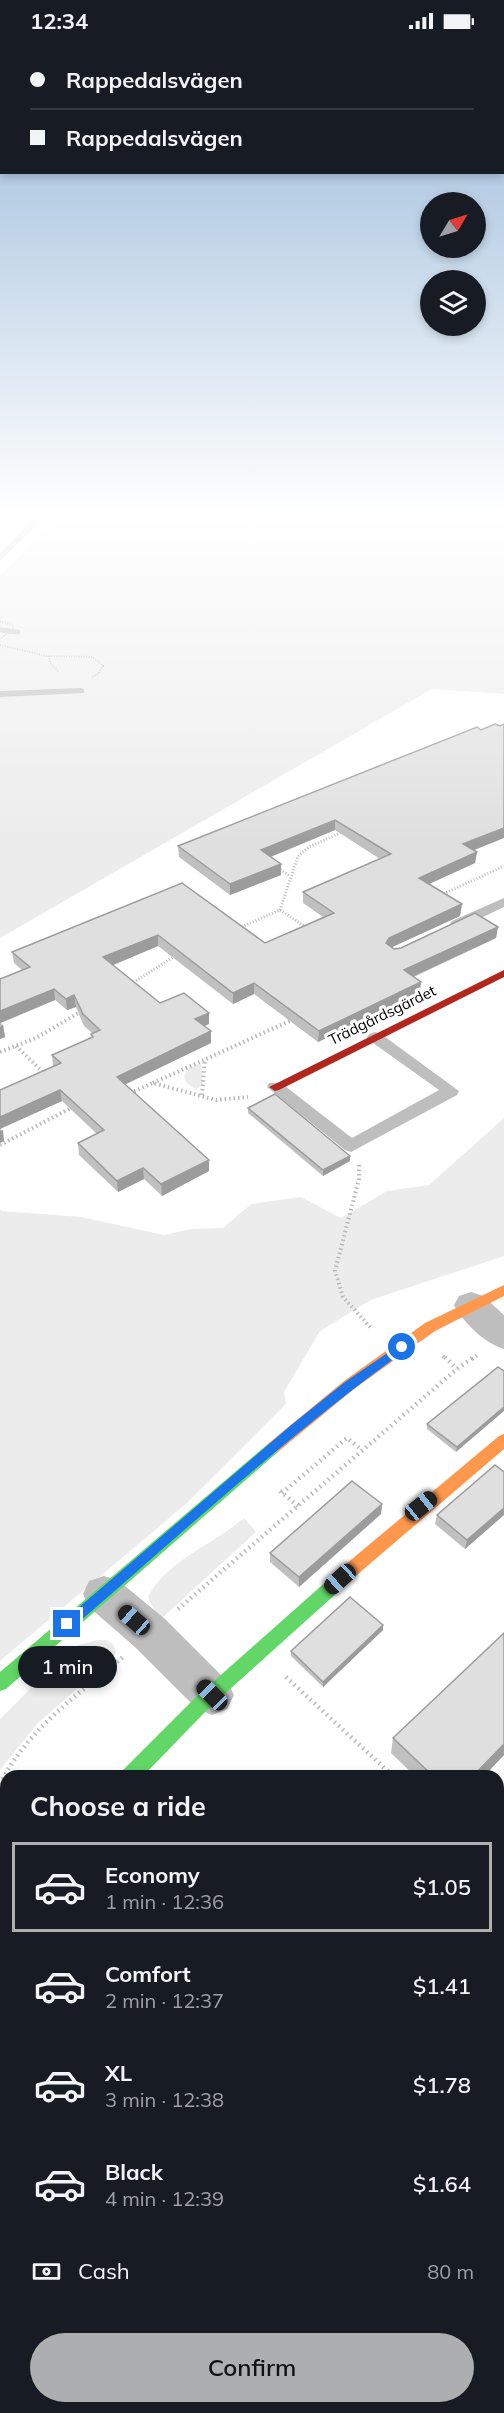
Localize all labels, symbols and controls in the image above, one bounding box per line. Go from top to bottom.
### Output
text: 12:34 [30,7,88,35]
text: Rappedalsvägen [66,66,243,94]
text: Rappedalsvägen [66,124,243,152]
north arrow [420,192,486,258]
map controls [420,192,486,336]
button: layers [420,270,486,336]
street label: Trädgårdsgärdet [325,981,439,1049]
route start [388,1333,415,1360]
car [401,1488,441,1524]
car [321,1560,359,1598]
car [115,1601,153,1639]
route end [53,1610,80,1637]
callout: 1 min [17,1645,116,1687]
text: 1 min [42,1654,93,1679]
car [193,1676,231,1714]
text: Choose a ride [30,1789,206,1823]
icon: car [33,1860,87,1914]
text: Economy [105,1861,200,1889]
text: $1.05 [413,1873,471,1901]
text: 1 min · 12:36 [105,1889,224,1914]
icon: car [33,1959,87,2013]
text: Comfort [105,1960,191,1988]
text: $1.41 [413,1972,471,2000]
text: 2 min · 12:37 [105,1988,224,2013]
icon: car [33,2058,87,2112]
text: XL [105,2059,132,2087]
text: $1.78 [413,2071,471,2099]
text: 3 min · 12:38 [105,2087,224,2112]
icon: car [33,2157,87,2211]
text: Black [105,2158,163,2186]
text: $1.64 [413,2170,471,2198]
text: 4 min · 12:39 [105,2186,224,2211]
icon: cash [30,2255,63,2288]
text: Cash [78,2257,130,2285]
text: 80 m [427,2259,474,2284]
button: Confirm [30,2333,474,2402]

